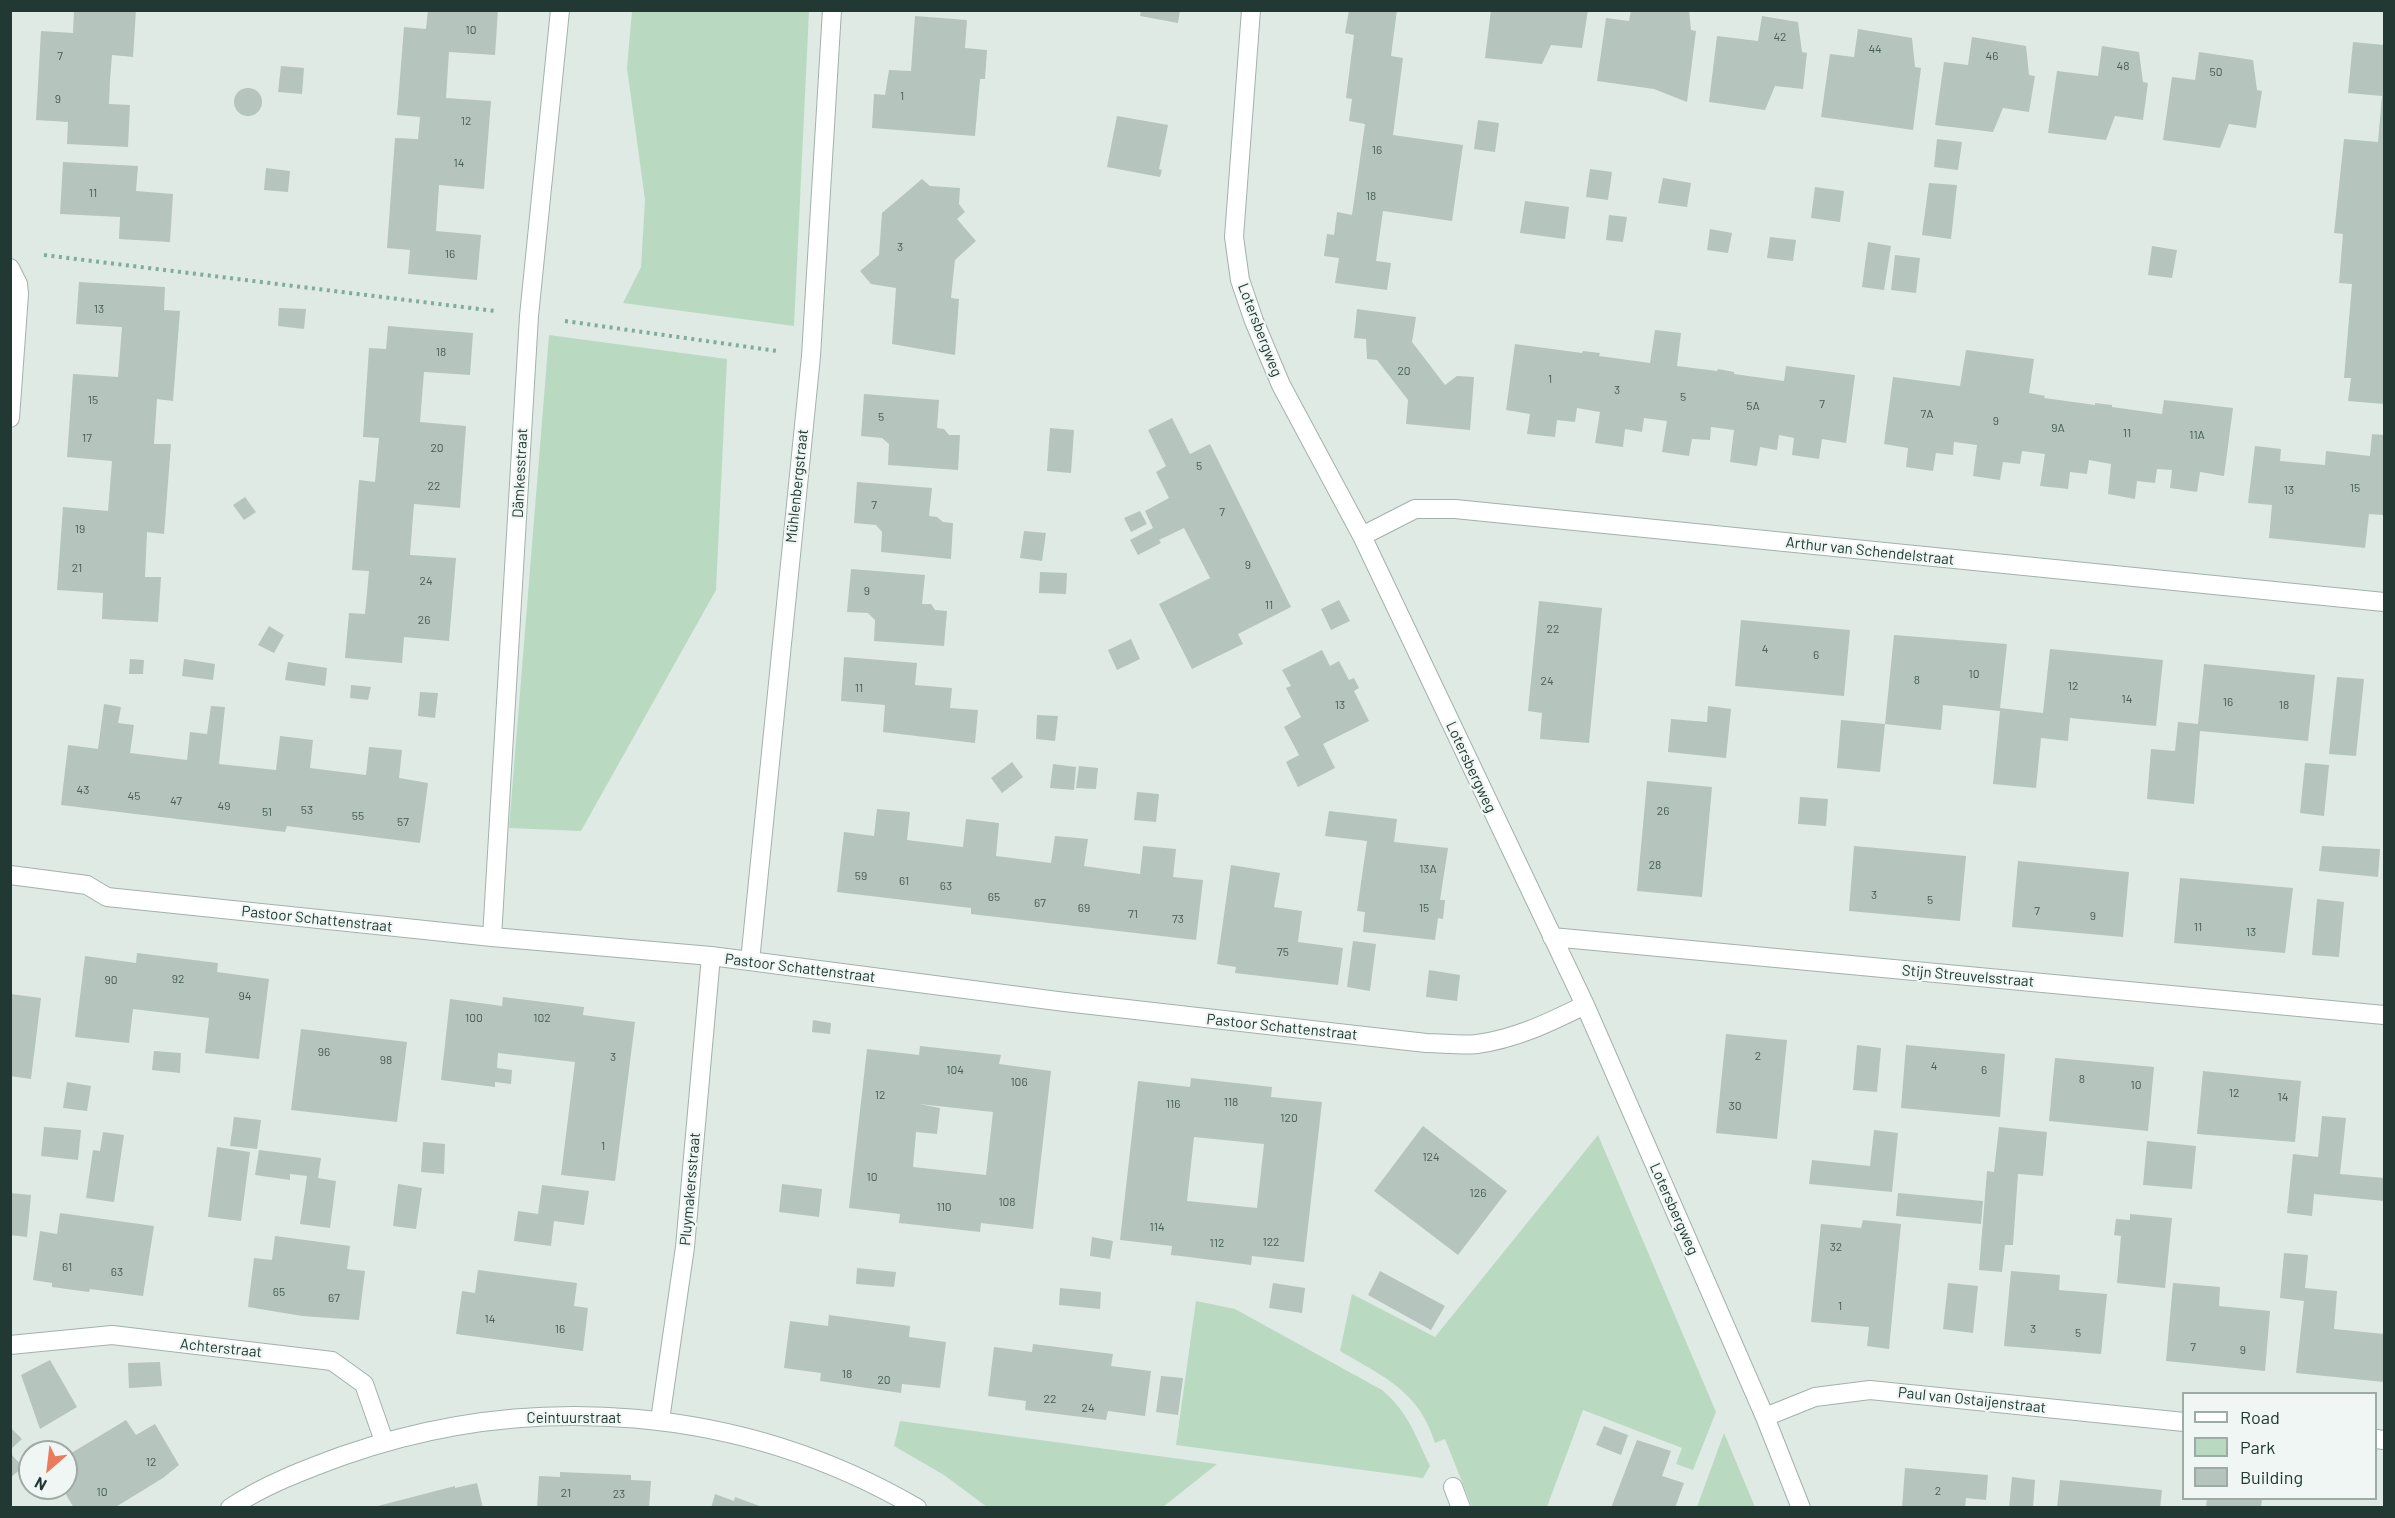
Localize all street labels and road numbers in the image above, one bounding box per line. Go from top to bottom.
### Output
street label: Lotersbergweg [1234,281,1286,379]
street label: Dämkesstraat [509,428,531,518]
street label: Mühlenbergstraat [782,428,812,544]
street label: Arthur van Schendelstraat [1785,533,1955,569]
street label: Lotersbergweg [1442,719,1500,815]
street label: Pastoor Schattenstraat [241,902,393,936]
street label: Pastoor Schattenstraat [724,950,876,986]
street label: Stijn Streuvelsstraat [1901,961,2035,991]
street label: Pastoor Schattenstraat [1206,1010,1358,1044]
street label: Pluymakersstraat [676,1132,704,1246]
street label: Lotersbergweg [1646,1160,1702,1258]
street label: Achterstraat [179,1335,263,1361]
street label: Paul van Ostaijenstraat [1897,1383,2047,1417]
street label: Ceintuurstraat [527,1409,621,1427]

